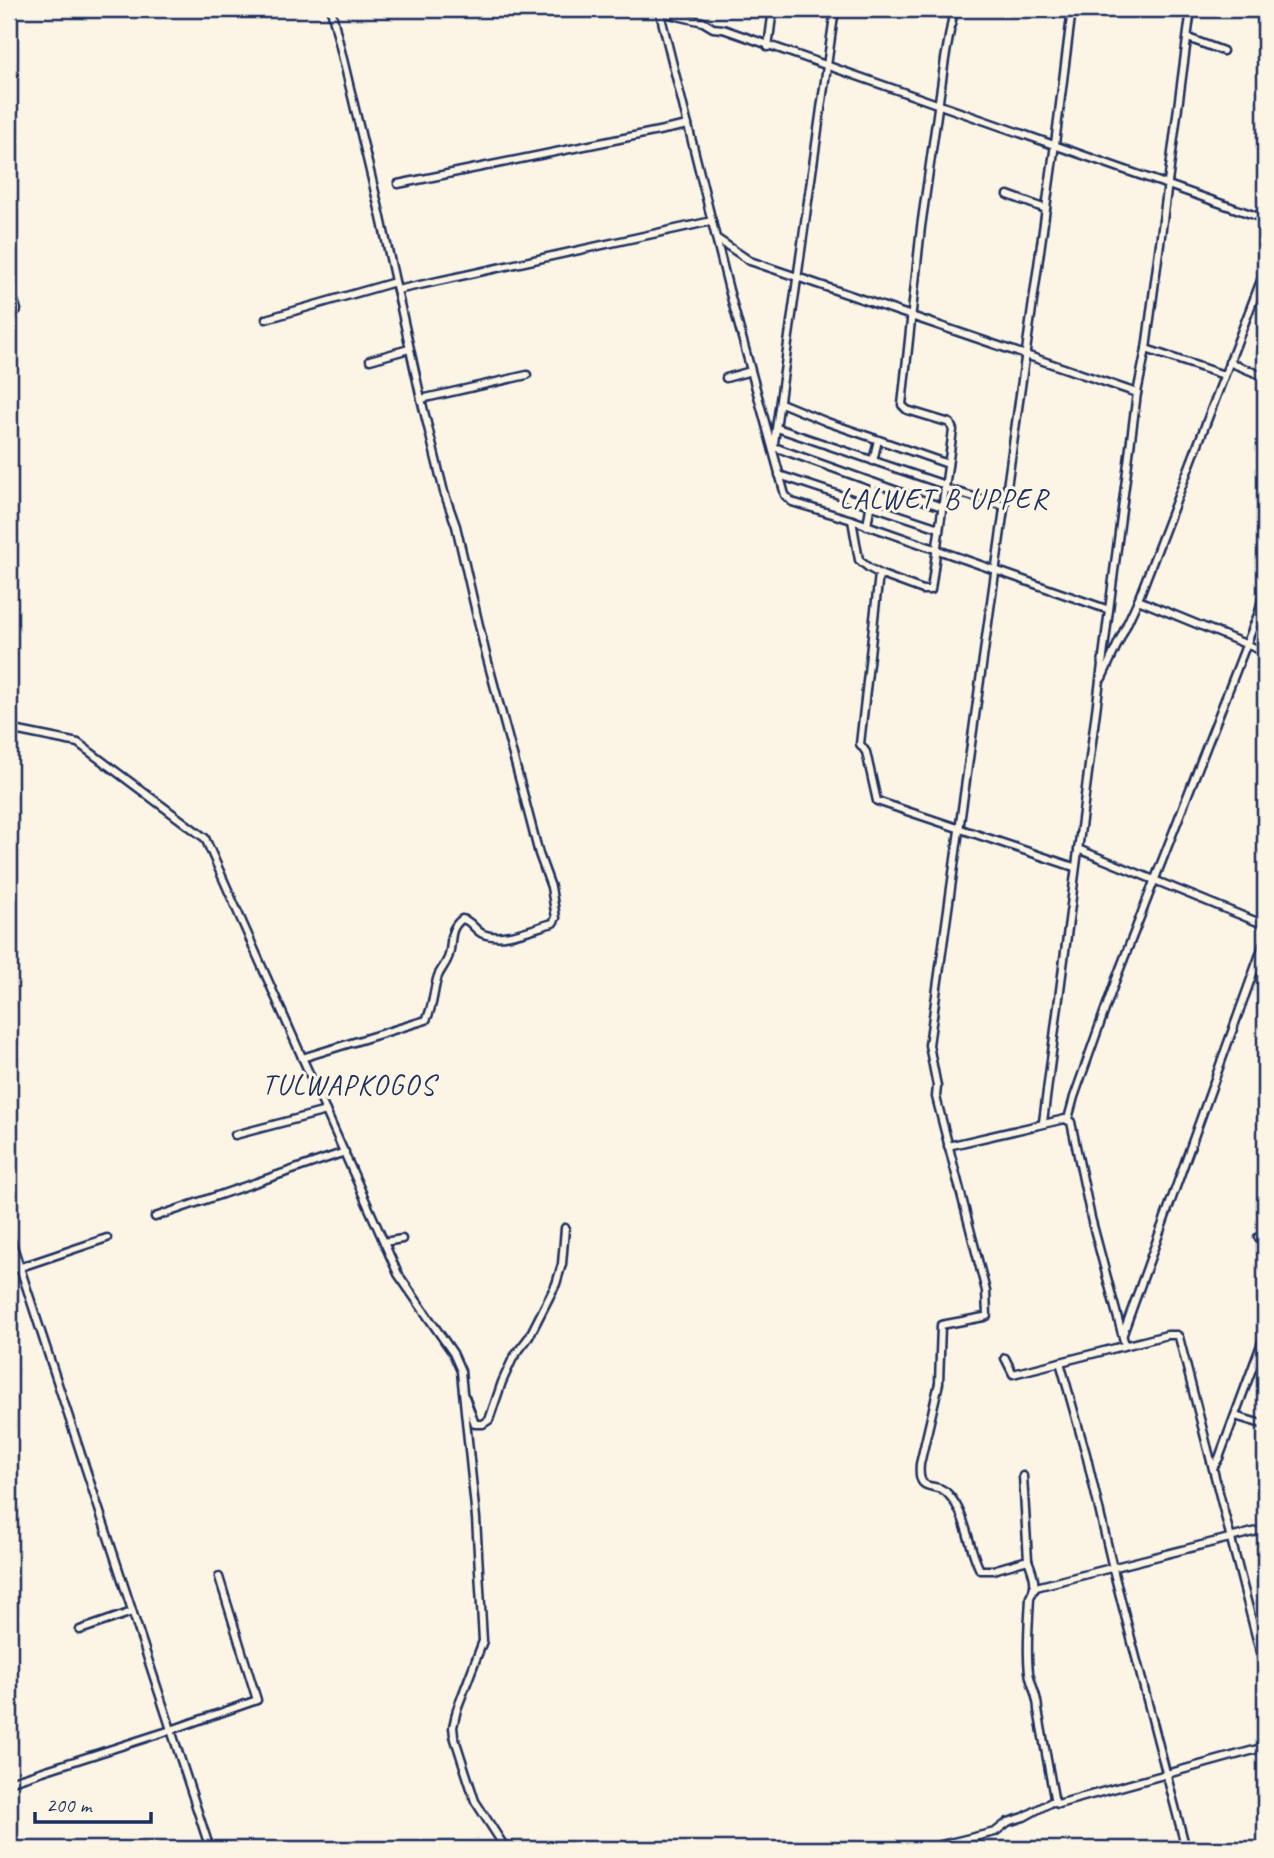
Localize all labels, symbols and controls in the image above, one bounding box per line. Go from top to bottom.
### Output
district label: LALWET B UPPER [839,481,1050,516]
district label: TULWAPKOGOS [262,1067,439,1102]
scale bar [35,1781,150,1825]
text: 200 m [46,1792,93,1818]

